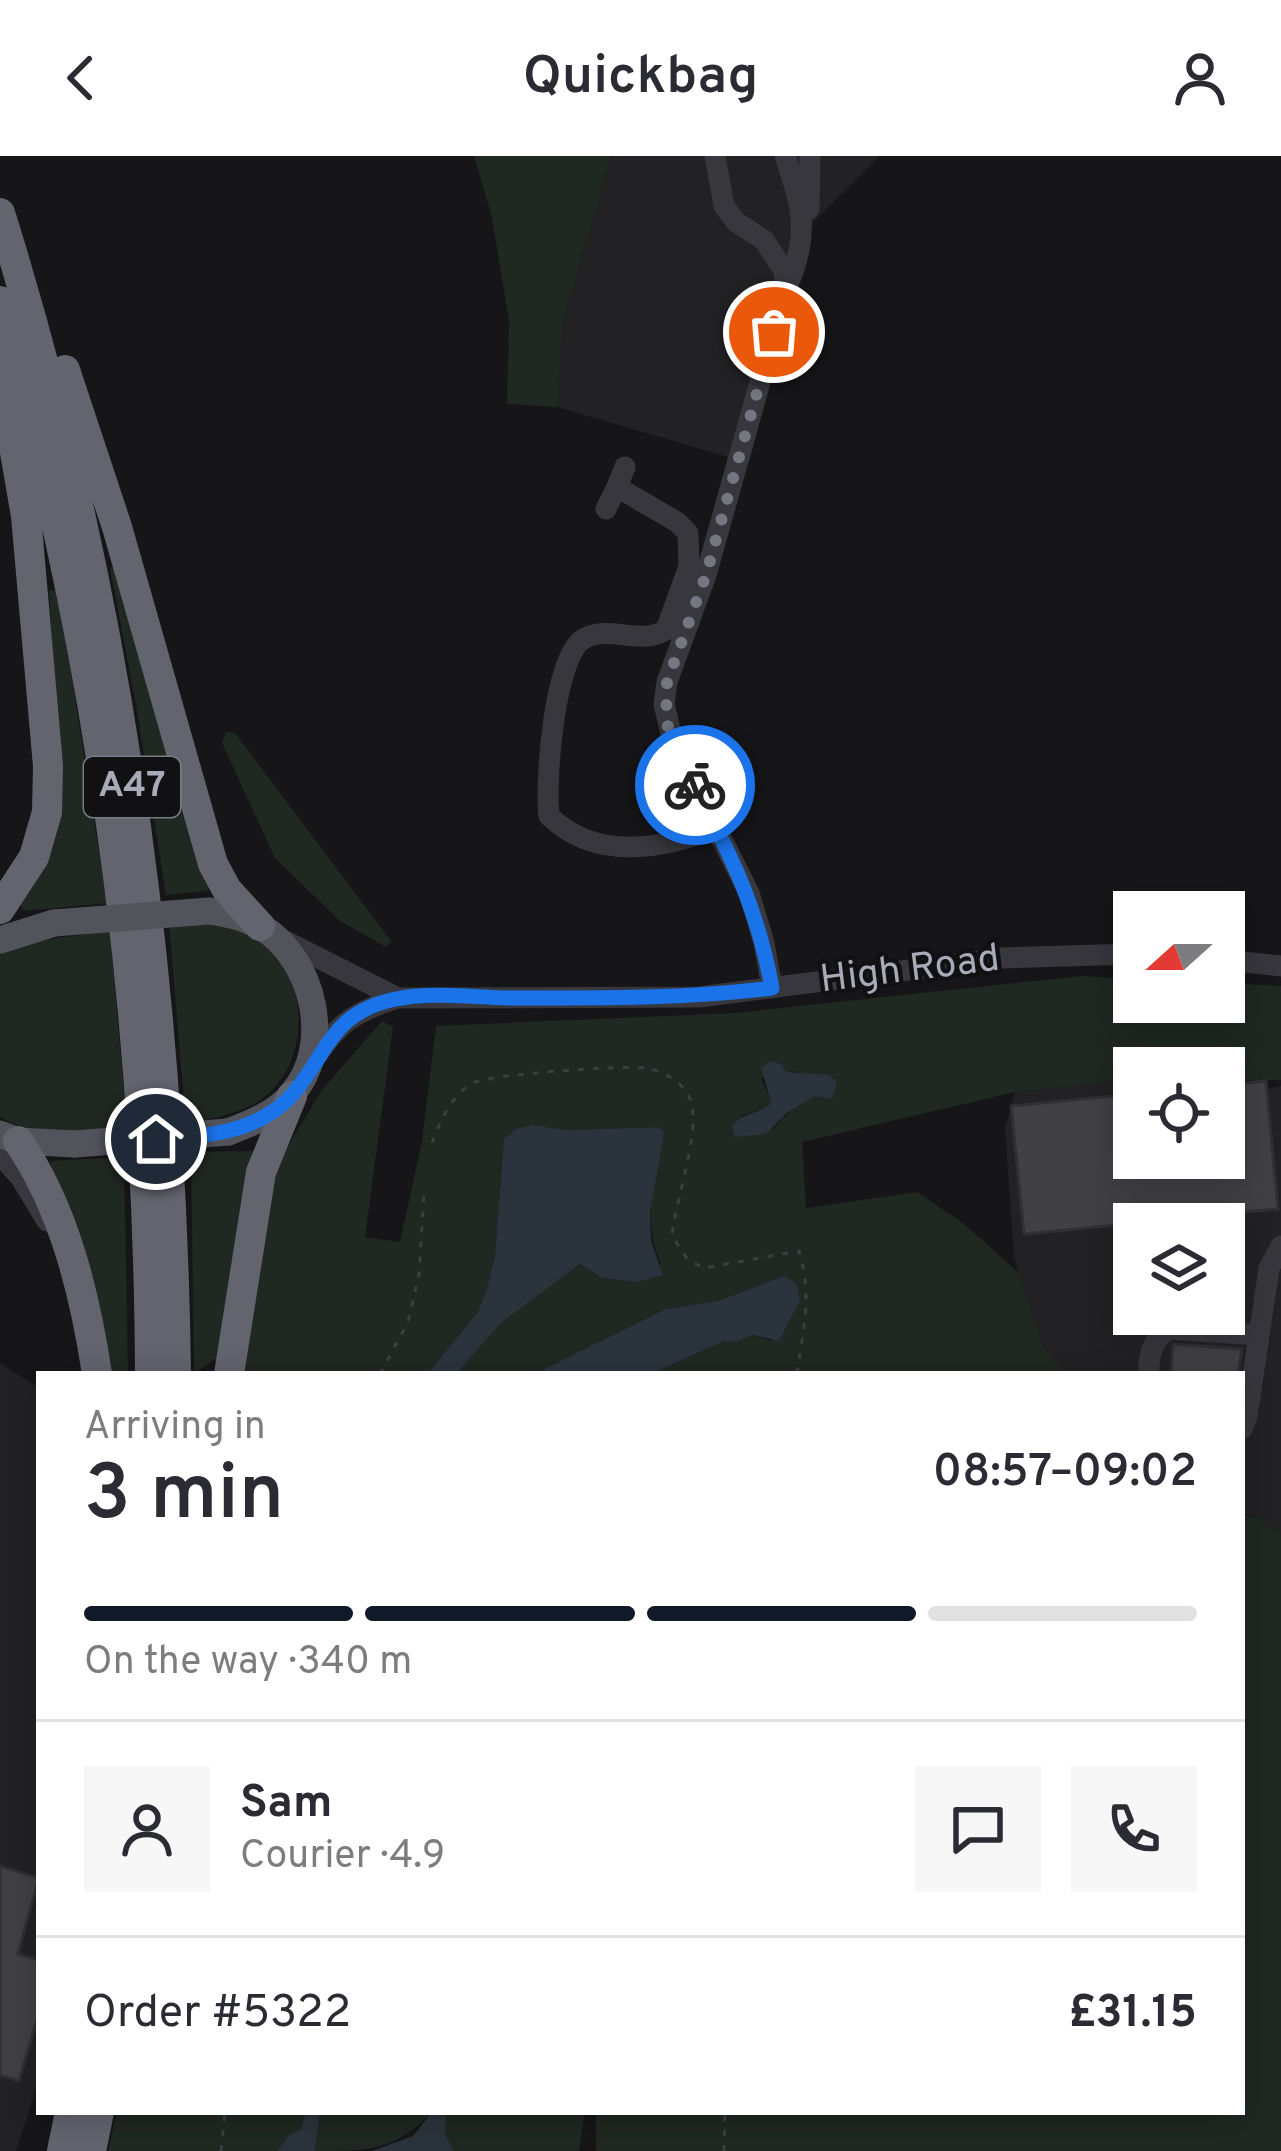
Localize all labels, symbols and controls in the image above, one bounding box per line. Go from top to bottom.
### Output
text: Quickbag [523,44,758,113]
icon: back [48,45,114,111]
icon: person [1167,45,1233,111]
pin [723,281,825,383]
icon: bag [741,299,807,365]
courier [635,725,755,845]
icon: bike [662,752,728,818]
road number: A47 [84,757,180,817]
north arrow [1113,891,1245,1023]
map controls [1113,891,1245,1335]
street label: High Road [817,936,1003,1006]
button: locate [1113,1047,1245,1179]
pin [105,1088,207,1190]
icon: home [123,1106,189,1172]
button: layers [1113,1203,1245,1335]
text: Arriving in [84,1404,266,1453]
text: 08:57–09:02 [933,1445,1197,1502]
text: 3 min [84,1448,284,1547]
text: On the way · 340 m [84,1639,412,1688]
button: person [84,1766,210,1892]
button: chat [915,1766,1041,1892]
button: phone [1071,1766,1197,1892]
text: Sam [240,1776,332,1833]
text: Courier · 4.9 [240,1833,445,1882]
text: Order #5322 [84,1986,351,2043]
text: £31.15 [1068,1986,1197,2043]

